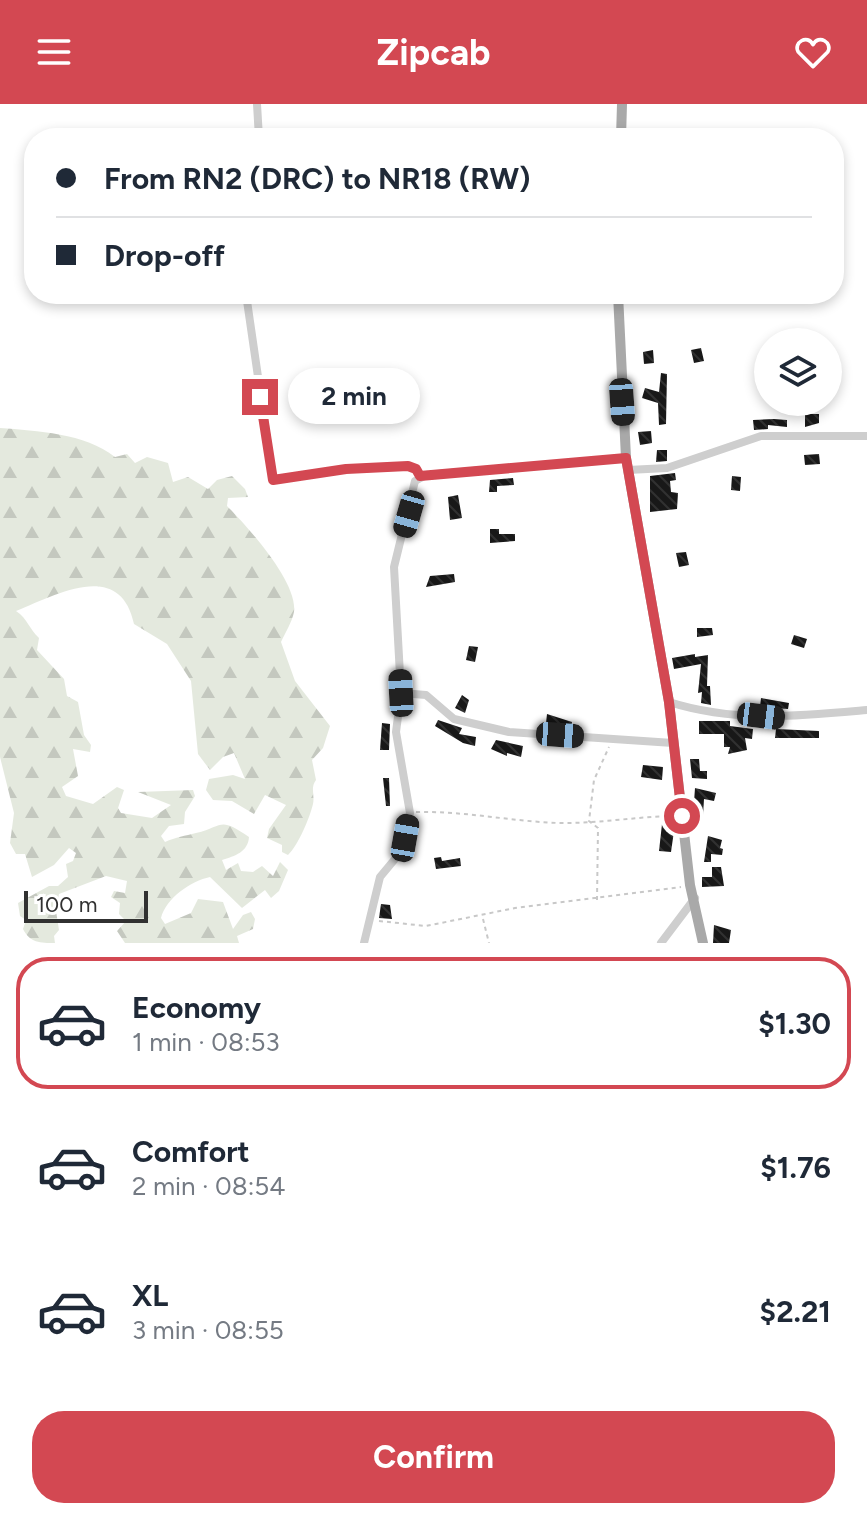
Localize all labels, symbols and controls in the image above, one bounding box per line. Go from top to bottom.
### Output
icon: menu [32,30,76,74]
icon: heart [791,30,835,74]
text: Zipcab [376,31,491,74]
text: From RN2 (DRC) to NR18 (RW) [104,160,531,197]
text: Drop-off [104,237,225,274]
map controls [754,328,842,416]
button: layers [754,328,842,416]
callout: 2 min [288,369,420,425]
car [608,377,636,427]
route end [242,379,278,415]
text: 2 min [321,380,387,412]
car [391,488,427,540]
car [388,668,414,718]
car [736,701,786,731]
car [535,721,585,749]
route start [664,798,700,834]
car [389,812,421,864]
scale bar [24,887,148,923]
text: 100 m [36,891,97,918]
icon: car [36,987,108,1059]
text: Economy [132,989,261,1026]
text: $1.30 [758,1005,831,1042]
text: 1 min · 08:53 [132,1026,280,1058]
icon: car [36,1131,108,1203]
text: Comfort [132,1133,250,1170]
text: $1.76 [760,1149,831,1186]
text: 2 min · 08:54 [132,1170,285,1202]
icon: car [36,1275,108,1347]
text: XL [132,1277,168,1314]
text: $2.21 [760,1293,831,1330]
text: 3 min · 08:55 [132,1314,284,1346]
button: Confirm [32,1411,835,1503]

